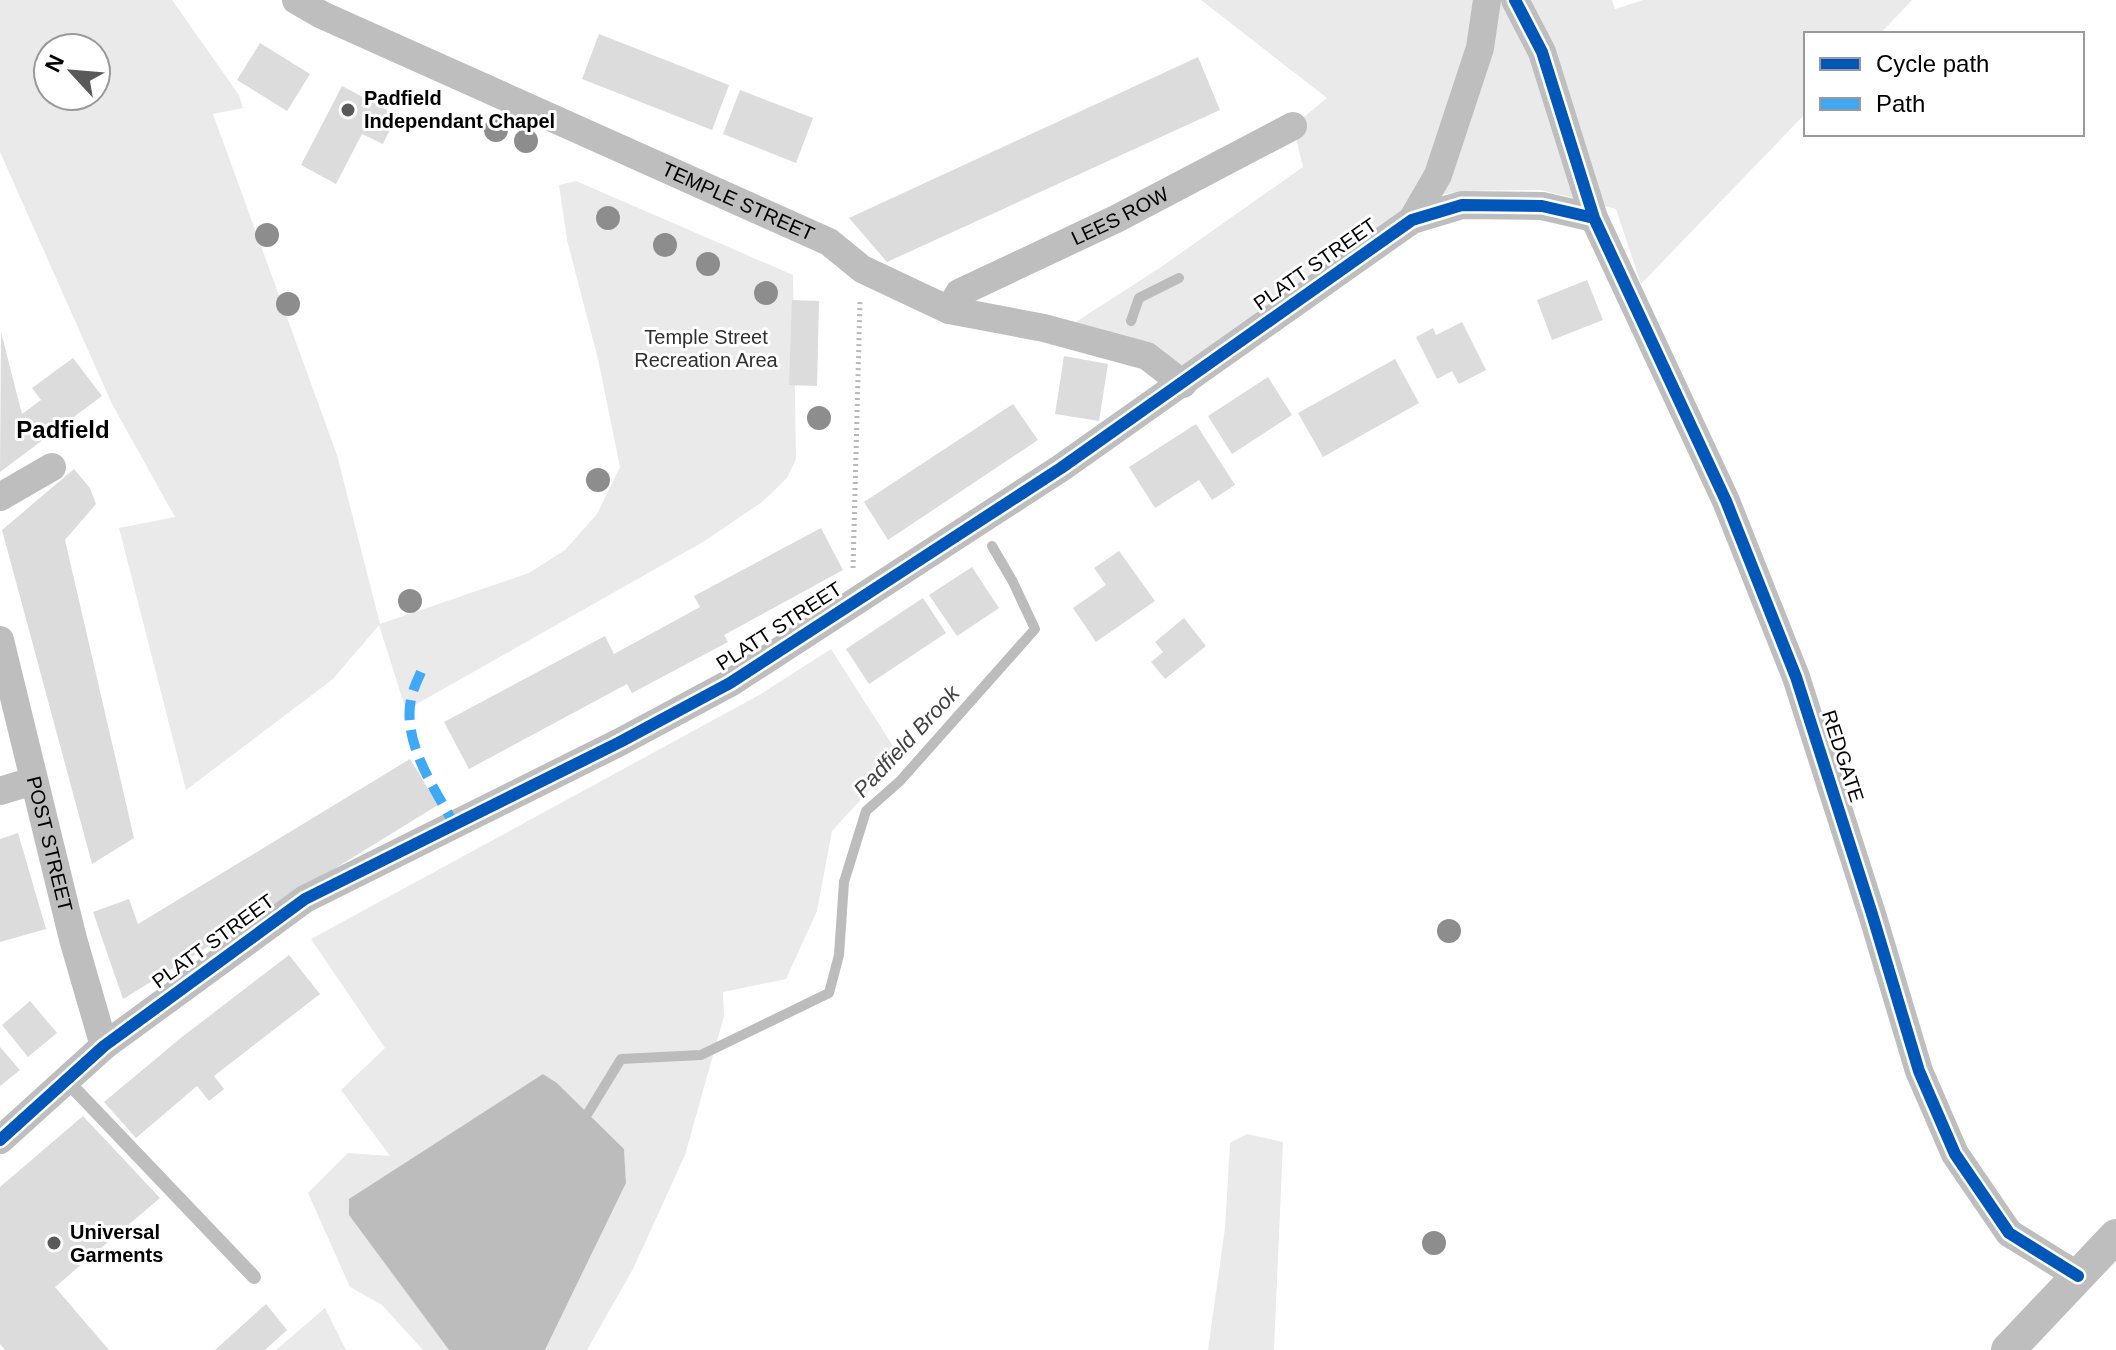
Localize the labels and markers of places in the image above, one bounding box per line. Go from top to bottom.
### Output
place label: Padfield Independant Chapel [364,87,555,132]
marker: Padfield Independant Chapel [339,101,357,119]
place label: Universal Garments [70,1221,163,1266]
marker: Universal Garments [45,1234,63,1252]

